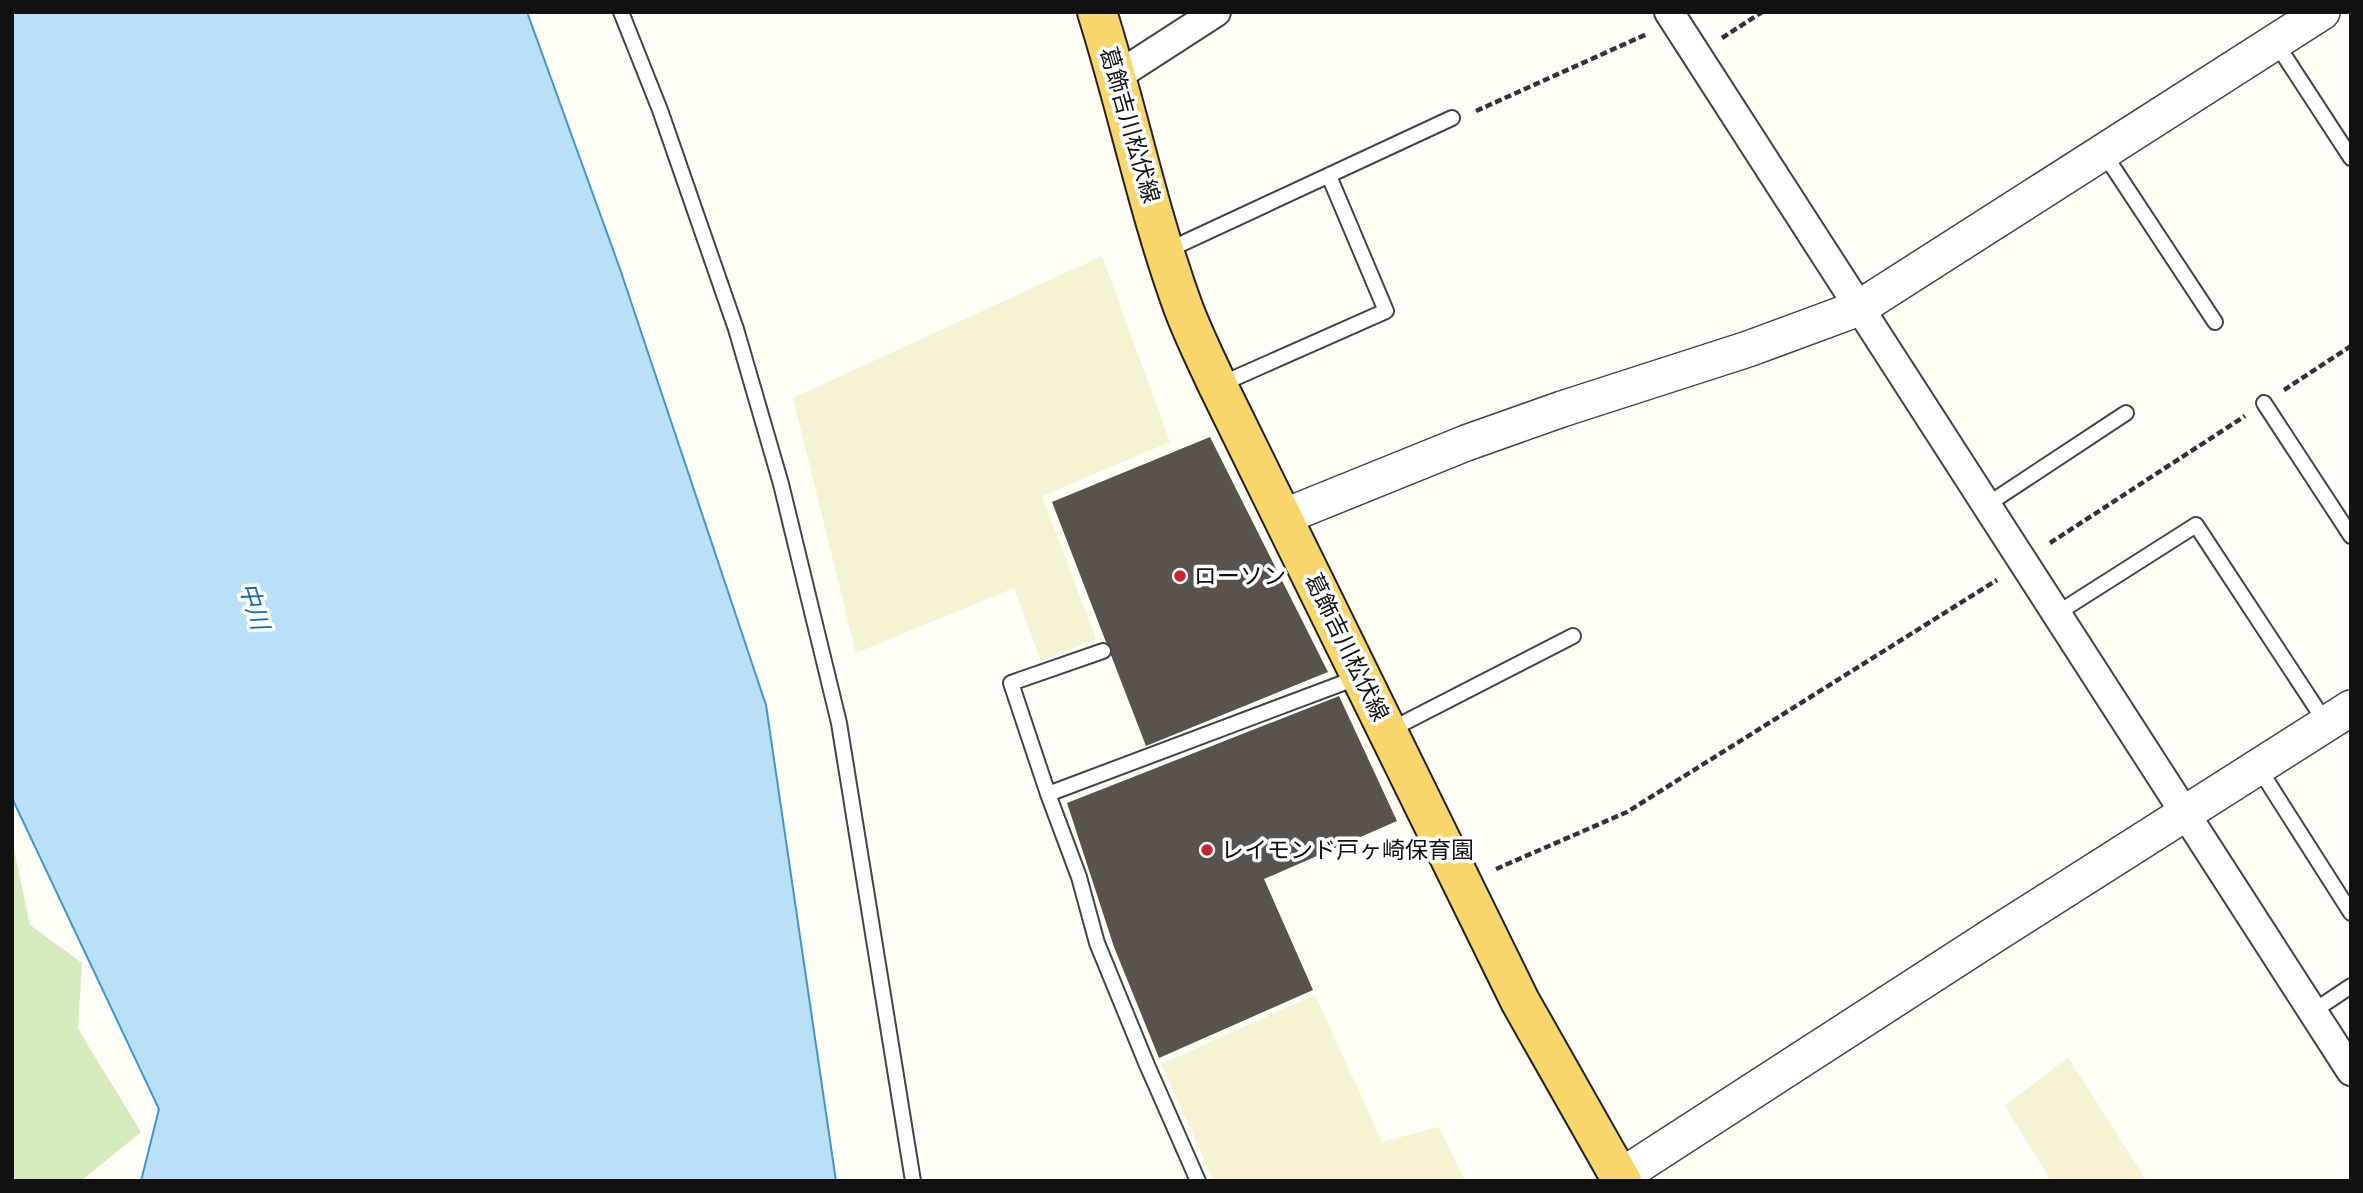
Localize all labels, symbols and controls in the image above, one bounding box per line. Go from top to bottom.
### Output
street label: 葛飾吉川松伏線 [1095,44,1165,206]
place label: ローソン [1194,563,1286,589]
marker: ローソン [1172,568,1188,584]
street label: 葛飾吉川松伏線 [1300,569,1394,725]
water label: 中川 [235,579,275,636]
place label: レイモンド戸ヶ崎保育園 [1221,837,1474,863]
marker: レイモンド戸ヶ崎保育園 [1199,842,1215,858]

